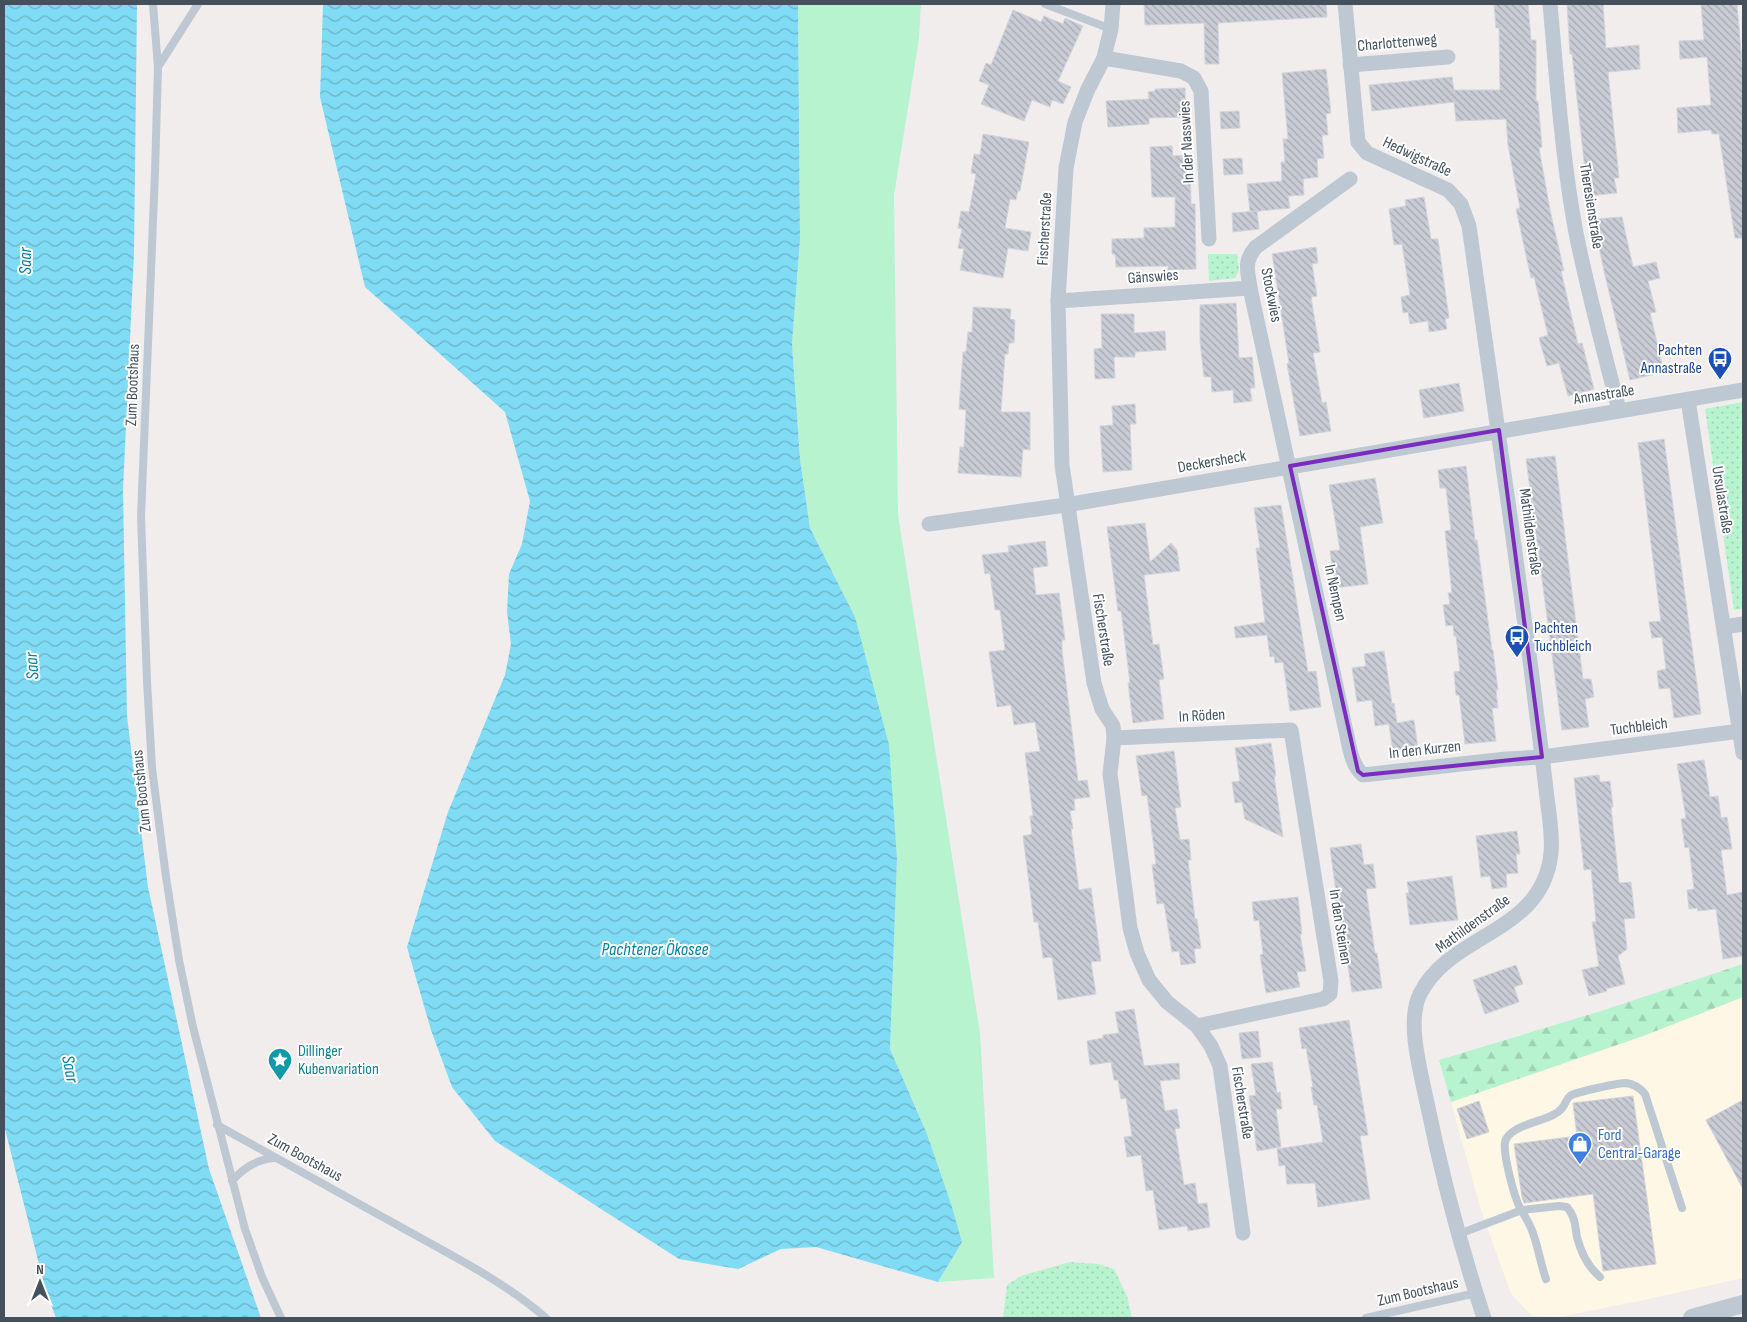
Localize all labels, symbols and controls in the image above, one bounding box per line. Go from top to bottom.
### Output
street label: Charlottenweg [1357,30,1437,56]
street label: In der Nasswies [1175,100,1199,184]
street label: Hedwigstraße [1380,133,1454,181]
street label: Theresienstraße [1575,162,1607,250]
street label: Fischerstraße [1034,192,1056,266]
water label: Saar [15,246,36,275]
street label: Gänswies [1127,266,1179,288]
street label: Stockwies [1256,266,1286,324]
place label: Pachten Annastraße [1640,341,1702,378]
street label: Zum Bootshaus [122,343,144,426]
bus stop icon: Pachten Annastraße [1707,346,1733,380]
street label: Annastraße [1571,381,1636,409]
street label: Deckersheck [1176,447,1248,477]
street label: Ursulastraße [1707,465,1737,535]
street label: Mathildenstraße [1514,487,1546,577]
street label: In Nempen [1320,563,1350,623]
street label: Fischerstraße [1088,592,1118,668]
place label: Pachten Tuchbleich [1534,619,1592,656]
bus stop icon: Pachten Tuchbleich [1504,624,1530,658]
water label: Saar [21,651,43,680]
street label: In Röden [1178,705,1226,727]
street label: Tuchbleich [1609,714,1669,740]
street label: In den Kurzen [1388,737,1462,763]
street label: Zum Bootshaus [128,749,156,833]
street label: In den Steinen [1325,888,1355,966]
street label: Mathildenstraße [1432,891,1514,957]
water label: Pachtener Ökosee [602,939,708,960]
place label: Dillinger Kubenvariation [298,1042,379,1079]
place icon: Dillinger Kubenvariation [267,1047,293,1081]
water label: Saar [57,1054,83,1085]
street label: Fischerstraße [1227,1065,1257,1141]
place label: Ford Central-Garage [1598,1126,1681,1163]
street label: Zum Bootshaus [264,1130,346,1186]
shop icon: Ford Central-Garage [1567,1131,1593,1165]
north arrow [15,1257,65,1307]
text: N [36,1261,44,1278]
street label: Zum Bootshaus [1376,1273,1460,1311]

